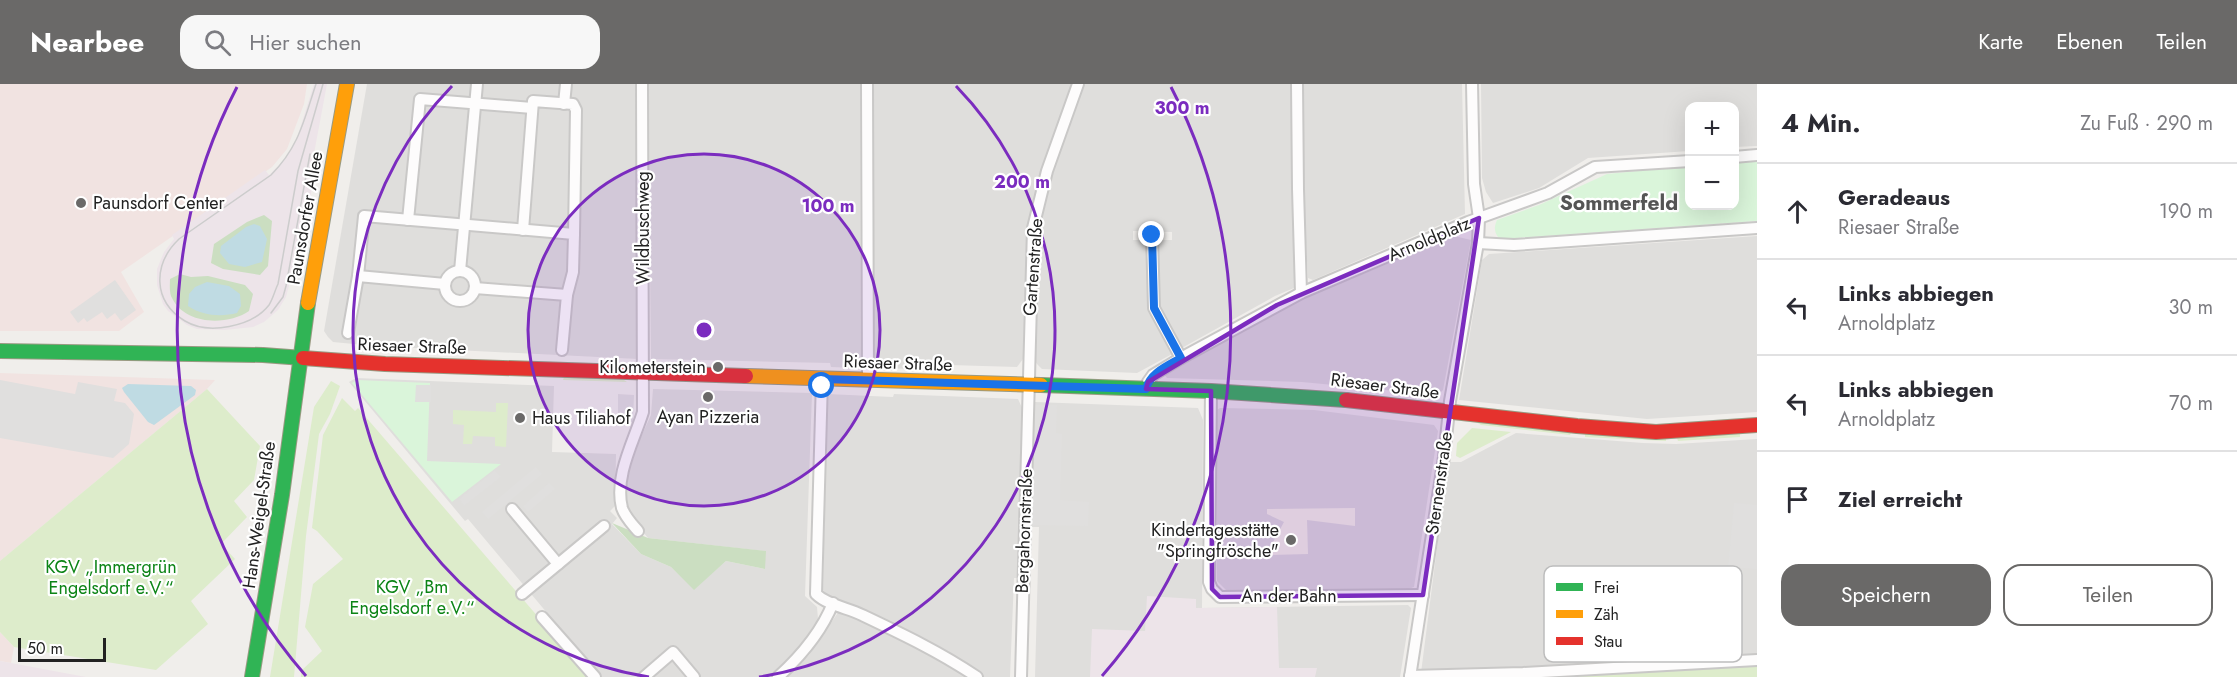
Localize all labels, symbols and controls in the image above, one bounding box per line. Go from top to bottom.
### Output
search box [180,15,600,69]
text: Nearbee [30,22,144,63]
icon: search [201,26,234,59]
text: Hier suchen [249,26,362,58]
text: Karte [1978,27,2023,57]
text: Ebenen [2056,27,2123,57]
text: Teilen [2156,27,2207,57]
text: 300 m [1154,95,1210,121]
map controls [1685,102,1739,210]
button: + [1685,102,1739,156]
text: 4 Min. [1781,104,1861,142]
text: Zu Fuß · 290 m [2080,109,2213,138]
street label: Paunsdorfer Allee [280,149,330,287]
button: − [1685,156,1739,210]
text: 200 m [994,169,1050,195]
street label: Wildbuschweg [630,171,656,285]
text: Geradeaus [1838,181,1950,213]
district label: Sommerfeld [1560,188,1678,218]
place label: Paunsdorf Center [93,190,226,216]
text: 100 m [801,193,855,219]
icon: ahead [1781,195,1814,228]
marker: Paunsdorf Center [74,196,88,210]
text: 190 m [2159,197,2213,226]
street label: Arnoldplatz [1384,210,1475,268]
text: Riesaer Straße [1838,213,1959,242]
street label: Gartenstraße [1017,217,1049,317]
route end [1138,221,1164,247]
text: Links abbiegen [1838,277,1994,309]
icon: left [1781,291,1814,324]
text: 30 m [2168,293,2213,322]
text: Arnoldplatz [1838,309,1935,338]
centre of rings [694,320,714,340]
street label: Riesaer Straße [357,331,467,361]
street label: Riesaer Straße [843,348,953,378]
place label: Kilometerstein [599,354,706,380]
marker: Kilometerstein [711,360,725,374]
street label: Riesaer Straße [1329,366,1441,406]
route start [808,372,834,398]
text: Links abbiegen [1838,373,1994,405]
icon: left [1781,387,1814,420]
text: 70 m [2169,389,2213,418]
marker: Ayan Pizzeria [701,390,715,404]
place label: Ayan Pizzeria [657,404,759,430]
place label: Haus Tiliahof [532,405,631,431]
text: Arnoldplatz [1838,405,1935,434]
marker: Haus Tiliahof [513,411,527,425]
street label: Sternenstraße [1419,430,1459,536]
street label: Hans-Weigel-Straße [236,440,282,590]
street label: Bergahornstraße [1009,468,1039,594]
icon: arrive [1781,483,1814,516]
text: Ziel erreicht [1838,483,1962,515]
place label: Kindertagesstätte "Springfrösche" [1151,517,1279,564]
marker: Kindertagesstätte "Springfrösche" [1284,533,1298,547]
park label: KGV „Immergrün Engelsdorf e.V.“ [45,554,177,601]
button: Speichern [1781,564,1991,626]
button: Teilen [2003,564,2213,626]
legend [1544,566,1742,662]
park label: KGV „Bm Engelsdorf e.V.“ [350,574,474,621]
text: Frei [1594,576,1619,599]
street label: An der Bahn [1241,583,1337,609]
text: Zäh [1594,603,1619,626]
text: Stau [1594,630,1623,653]
scale bar [18,635,106,662]
text: 50 m [27,637,63,660]

